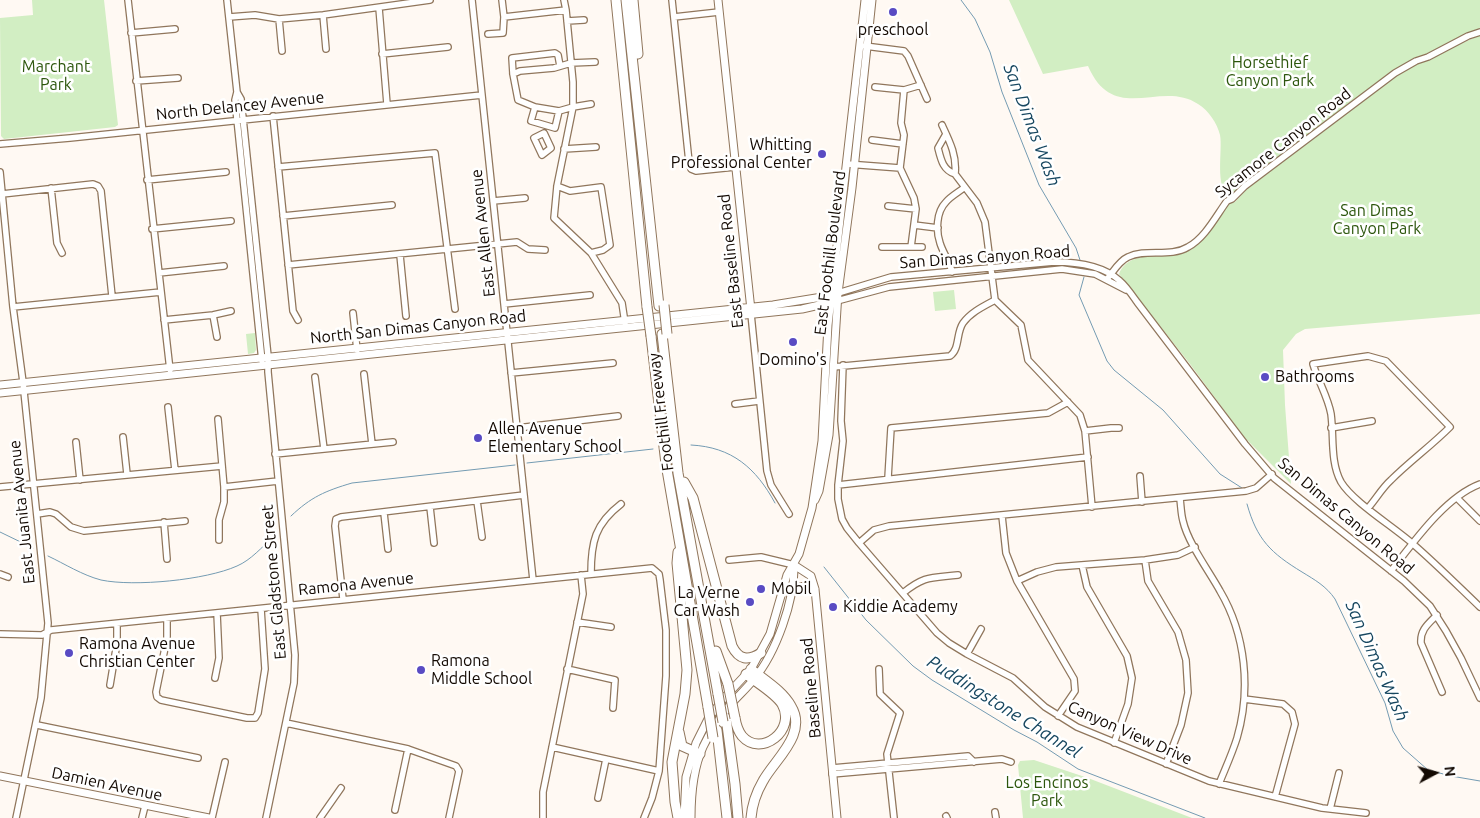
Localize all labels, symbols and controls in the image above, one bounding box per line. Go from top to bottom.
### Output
marker: preschool [887,6,899,18]
place label: preschool [858,20,928,40]
park label: Horsethief Canyon Park [1226,53,1314,91]
park label: Marchant Park [22,57,90,95]
water label: San Dimas Wash [999,61,1065,189]
street label: Sycamore Canyon Road [1211,84,1355,202]
street label: North Delancey Avenue [155,88,325,124]
place label: Whitting Professional Center [671,135,812,173]
marker: Whitting Professional Center [816,148,828,160]
street label: East Allen Avenue [467,168,499,298]
street label: East Foothill Boulevard [810,170,850,336]
street label: East Baseline Road [714,193,748,329]
park label: San Dimas Canyon Park [1333,201,1421,239]
street label: San Dimas Canyon Road [899,241,1071,273]
street label: North San Dimas Canyon Road [309,306,527,348]
marker: Domino's [787,336,799,348]
place label: Domino's [759,350,827,370]
street label: Foothill Freeway [644,352,678,472]
place label: Bathrooms [1275,367,1354,387]
marker: Bathrooms [1259,371,1271,383]
place label: Allen Avenue Elementary School [488,419,622,457]
marker: Allen Avenue Elementary School [472,432,484,444]
street label: East Juanita Avenue [5,439,39,585]
street label: San Dimas Canyon Road [1274,454,1418,578]
street label: East Gladstone Street [258,504,290,660]
street label: Ramona Avenue [297,568,415,600]
place label: Mobil [771,579,812,599]
place label: La Verne Car Wash [673,583,740,621]
marker: Mobil [755,583,767,595]
marker: La Verne Car Wash [744,596,756,608]
place label: Kiddie Academy [843,597,958,617]
water label: San Dimas Wash [1341,597,1413,725]
marker: Kiddie Academy [827,601,839,613]
place label: Ramona Avenue Christian Center [79,634,195,672]
street label: Baseline Road [797,637,825,739]
marker: Ramona Avenue Christian Center [63,647,75,659]
place label: Ramona Middle School [431,651,532,689]
water label: Puddingstone Channel [923,651,1085,763]
marker: Ramona Middle School [415,664,427,676]
street label: Canyon View Drive [1065,697,1195,769]
north arrow [1410,748,1460,798]
street label: Damien Avenue [50,763,164,805]
text: N [1441,765,1458,777]
park label: Los Encinos Park [1006,773,1088,811]

